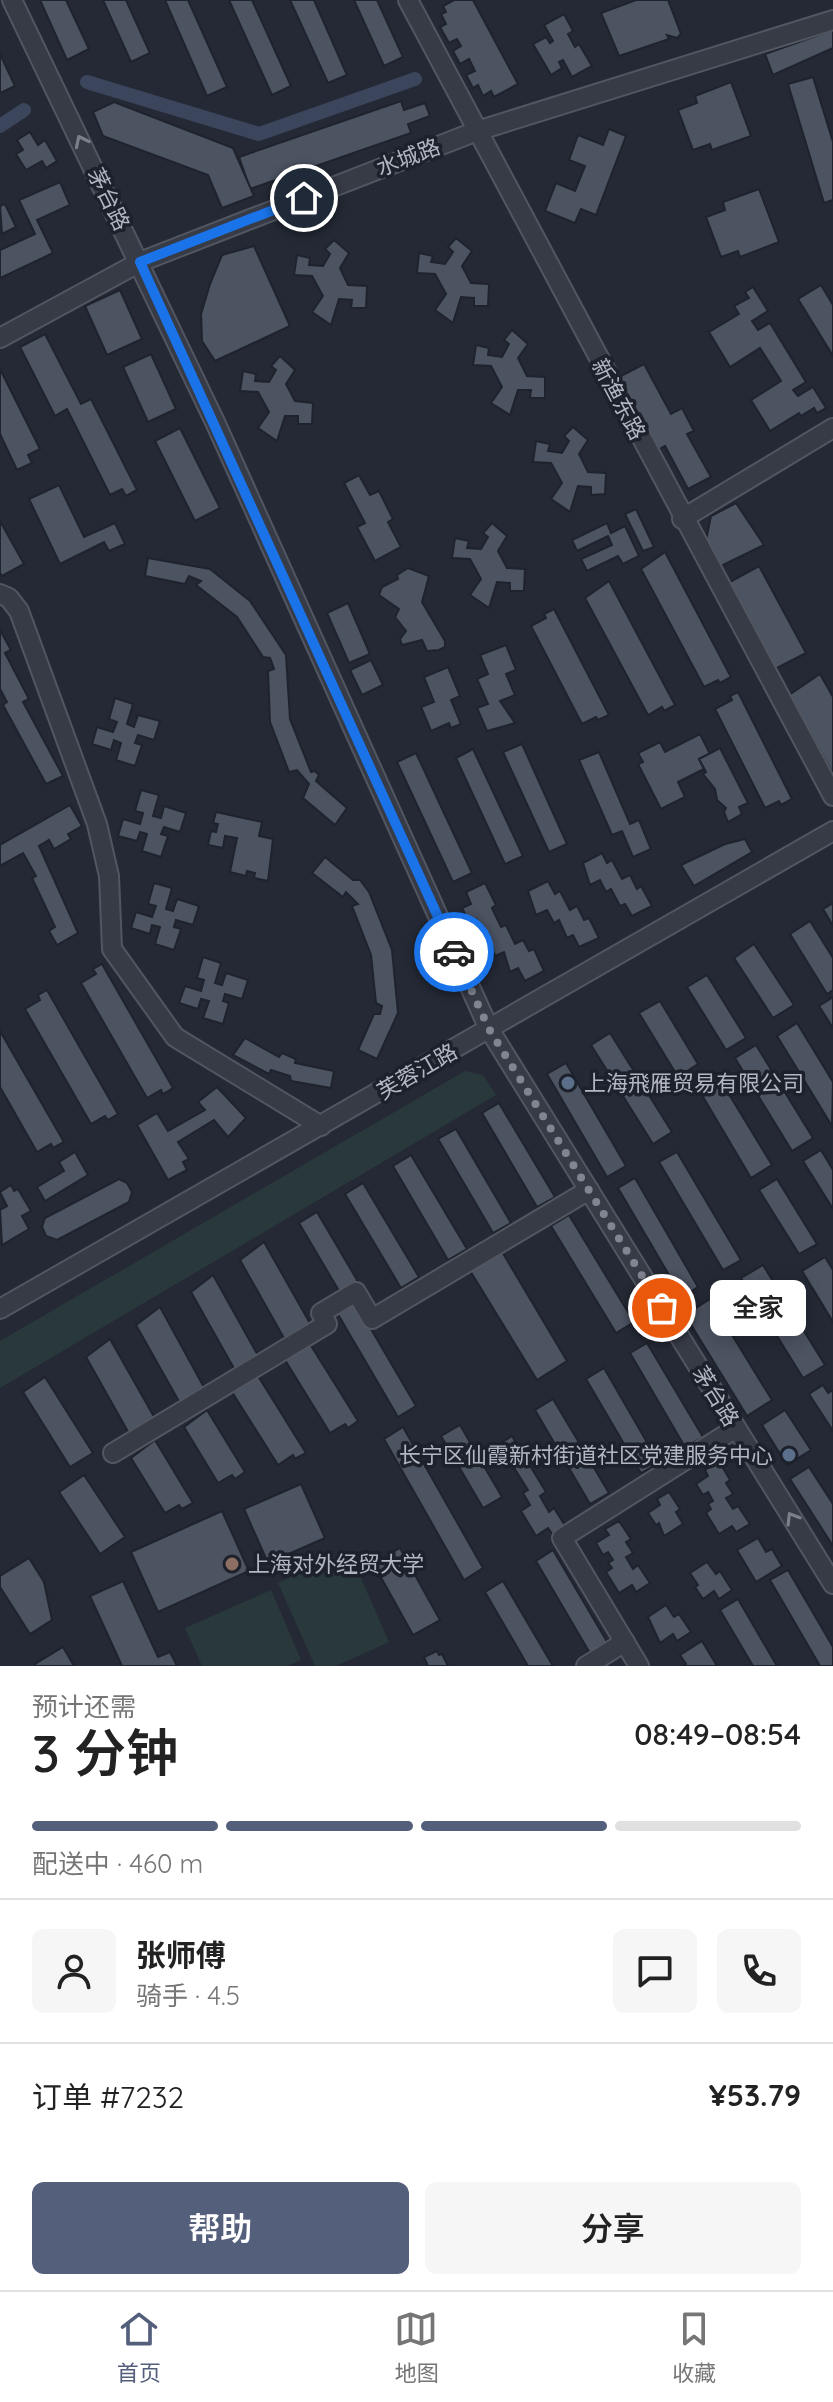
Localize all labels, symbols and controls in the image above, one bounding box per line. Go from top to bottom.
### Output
street label: 水城路 [372,132,444,182]
one-way arrow [75,135,91,150]
street label: 茅台路 [82,163,136,235]
pin [270,164,338,232]
icon: home [282,176,326,220]
street label: 新渔东路 [586,354,652,444]
courier [414,912,494,992]
icon: car [432,930,476,974]
street label: 芙蓉江路 [372,1037,462,1105]
place label: 上海飛雁贸易有限公司 [584,1069,804,1097]
marker: 上海飛雁贸易有限公司 [559,1074,577,1092]
pin [628,1274,696,1342]
callout: 全家 [710,1280,806,1336]
icon: bag [640,1286,684,1330]
text: 全家 [732,1291,784,1324]
street label: 茅台路 [687,1361,745,1431]
place label: 长宁区仙霞新村街道社区党建服务中心 [399,1441,773,1469]
marker: 长宁区仙霞新村街道社区党建服务中心 [780,1446,798,1464]
one-way arrow [786,1512,802,1527]
place label: 上海对外经贸大学 [248,1550,424,1578]
marker: 上海对外经贸大学 [223,1555,241,1573]
text: 预计还需 [32,1690,136,1723]
text: 08:49–08:54 [634,1715,801,1753]
text: 3 分钟 [32,1720,178,1785]
text: 配送中 · 460 m [32,1847,203,1880]
button: person [32,1929,116,2013]
button: chat [613,1929,697,2013]
button: phone [717,1929,801,2013]
text: 张师傅 [136,1936,226,1974]
text: 骑手 · 4.5 [136,1979,240,2012]
text: ¥53.79 [709,2076,801,2114]
text: 订单 #7232 [32,2078,184,2116]
button: 帮助 [32,2182,409,2274]
button: 分享 [425,2182,801,2274]
tab: 首页 [117,2307,161,2387]
tab: 地图 [394,2307,438,2387]
tab: 收藏 [672,2307,716,2387]

